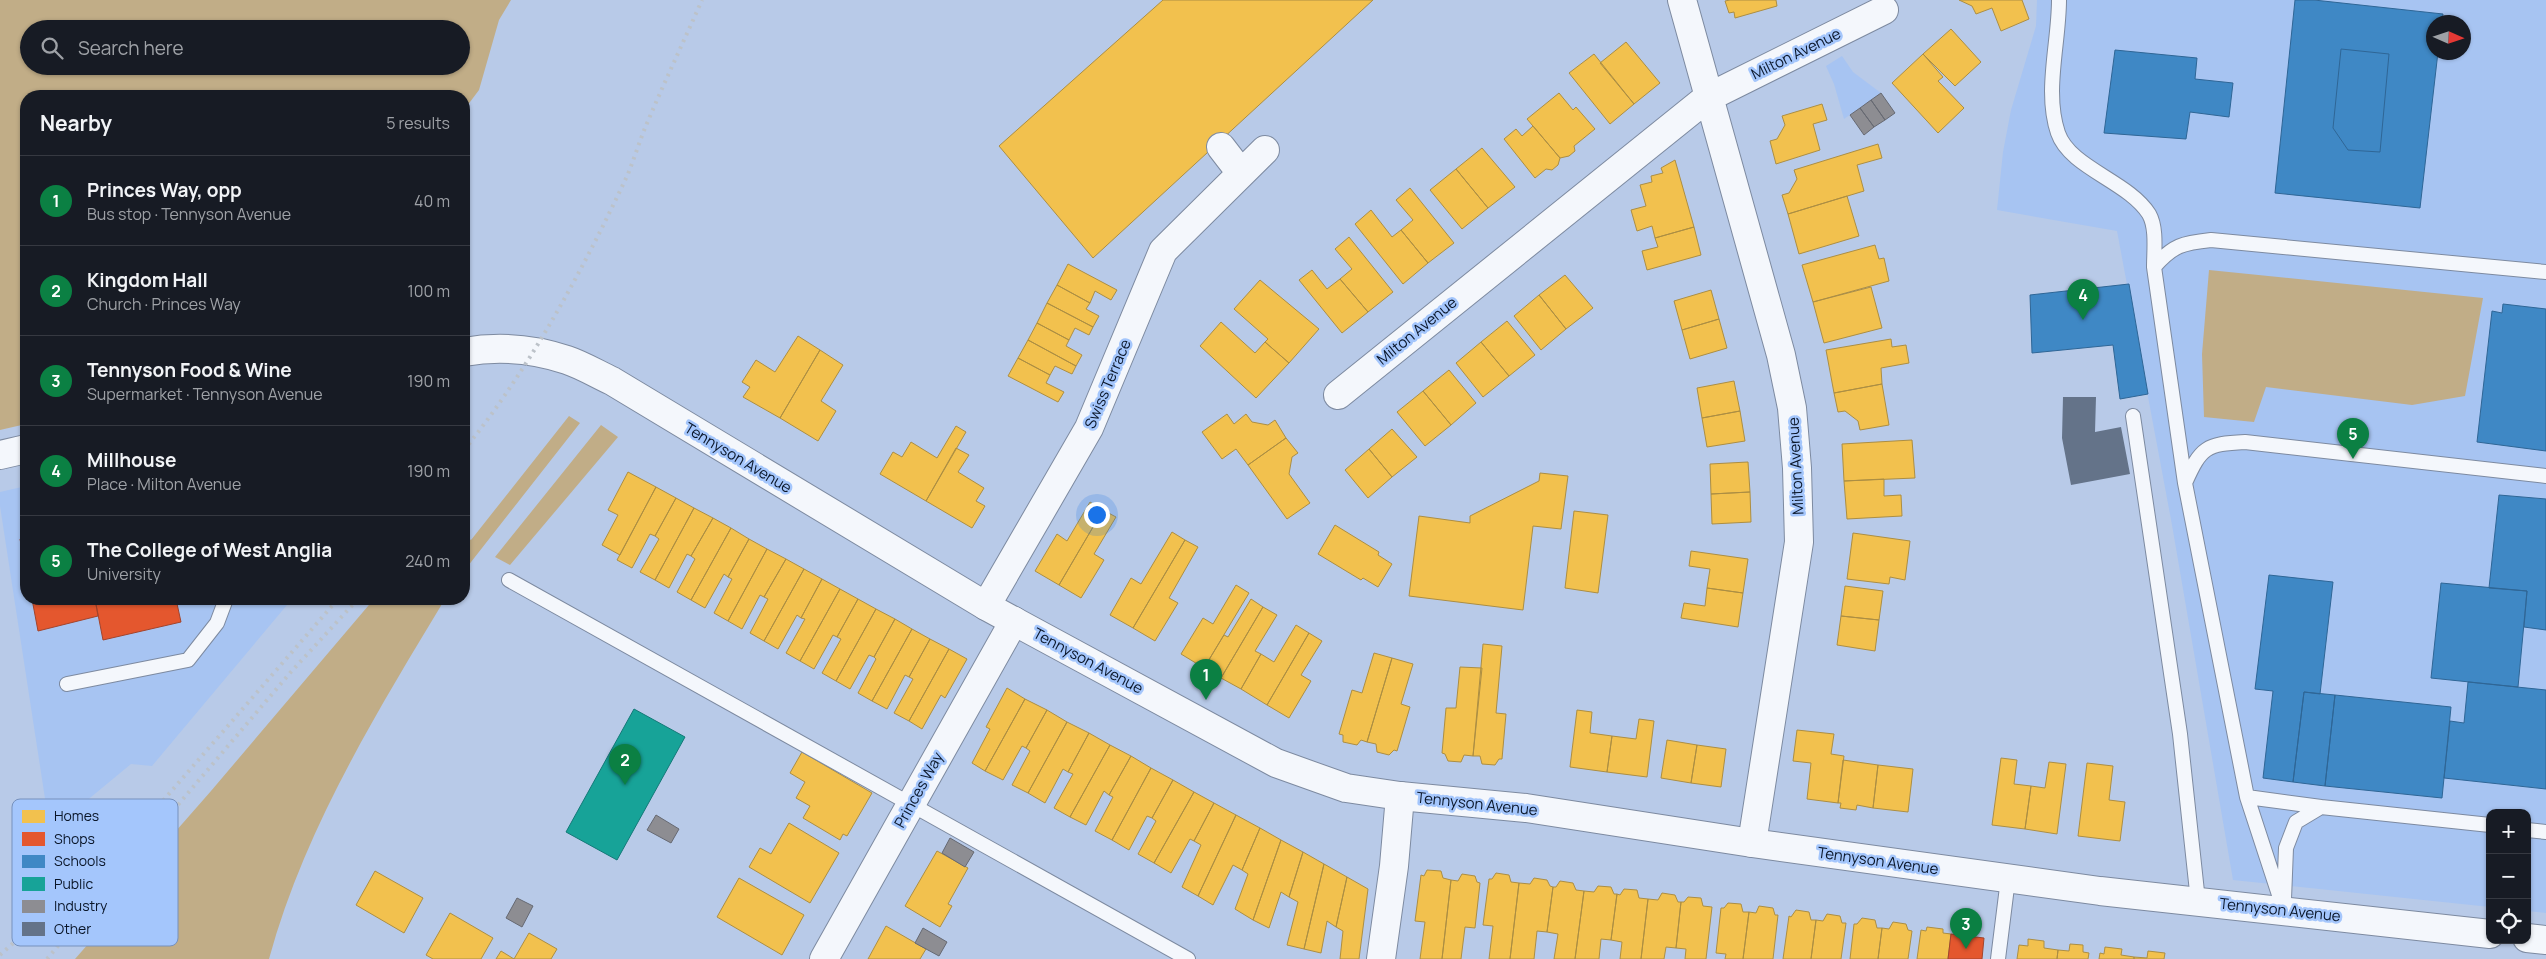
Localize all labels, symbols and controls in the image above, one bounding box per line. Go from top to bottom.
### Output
north arrow [2426,15,2471,60]
search box [20,20,470,75]
street label: Milton Avenue [1747,23,1844,84]
icon: search [38,34,66,62]
text: Search here [78,35,184,61]
text: Nearby [40,109,112,137]
text: 5 results [386,112,450,134]
text: Princes Way, opp [87,177,242,203]
text: 1 [52,190,60,212]
text: 40 m [414,190,450,212]
text: Bus stop · Tennyson Avenue [87,203,291,225]
text: Kingdom Hall [87,267,208,293]
pin: 4 [2067,279,2099,320]
text: 2 [51,280,61,302]
text: 100 m [407,280,450,302]
street label: Milton Avenue [1372,292,1461,369]
text: Church · Princes Way [87,293,241,315]
street label: Swiss Terrace [1079,336,1136,432]
text: Tennyson Food & Wine [87,357,292,383]
text: 3 [51,370,61,392]
text: 190 m [407,370,450,392]
text: Supermarket · Tennyson Avenue [87,383,323,405]
street label: Tennyson Avenue [681,417,796,498]
street label: Milton Avenue [1782,417,1809,515]
pin: 5 [2337,418,2369,459]
text: Millhouse [87,447,176,473]
text: 4 [51,460,61,482]
text: 190 m [407,460,450,482]
text: Place · Milton Avenue [87,473,241,495]
your location [1084,502,1110,528]
text: The College of West Anglia [87,537,332,563]
text: 5 [51,550,61,572]
text: 240 m [405,550,450,572]
text: University [87,563,161,585]
street label: Tennyson Avenue [1030,623,1147,699]
pin: 1 [1190,659,1222,700]
pin: 2 [609,744,641,785]
street label: Princes Way [889,748,948,831]
street label: Tennyson Avenue [1415,787,1539,820]
legend [12,799,178,946]
text: Homes [54,806,99,825]
map controls [2486,809,2531,944]
button: + [2486,809,2531,854]
text: Shops [54,829,95,848]
street label: Tennyson Avenue [1816,842,1940,879]
text: Schools [54,851,106,870]
button: − [2486,854,2531,899]
text: Public [54,874,94,893]
street label: Tennyson Avenue [2218,893,2342,926]
text: Industry [54,896,108,915]
button: locate [2486,899,2531,944]
pin: 3 [1950,908,1982,949]
text: Other [54,919,91,938]

